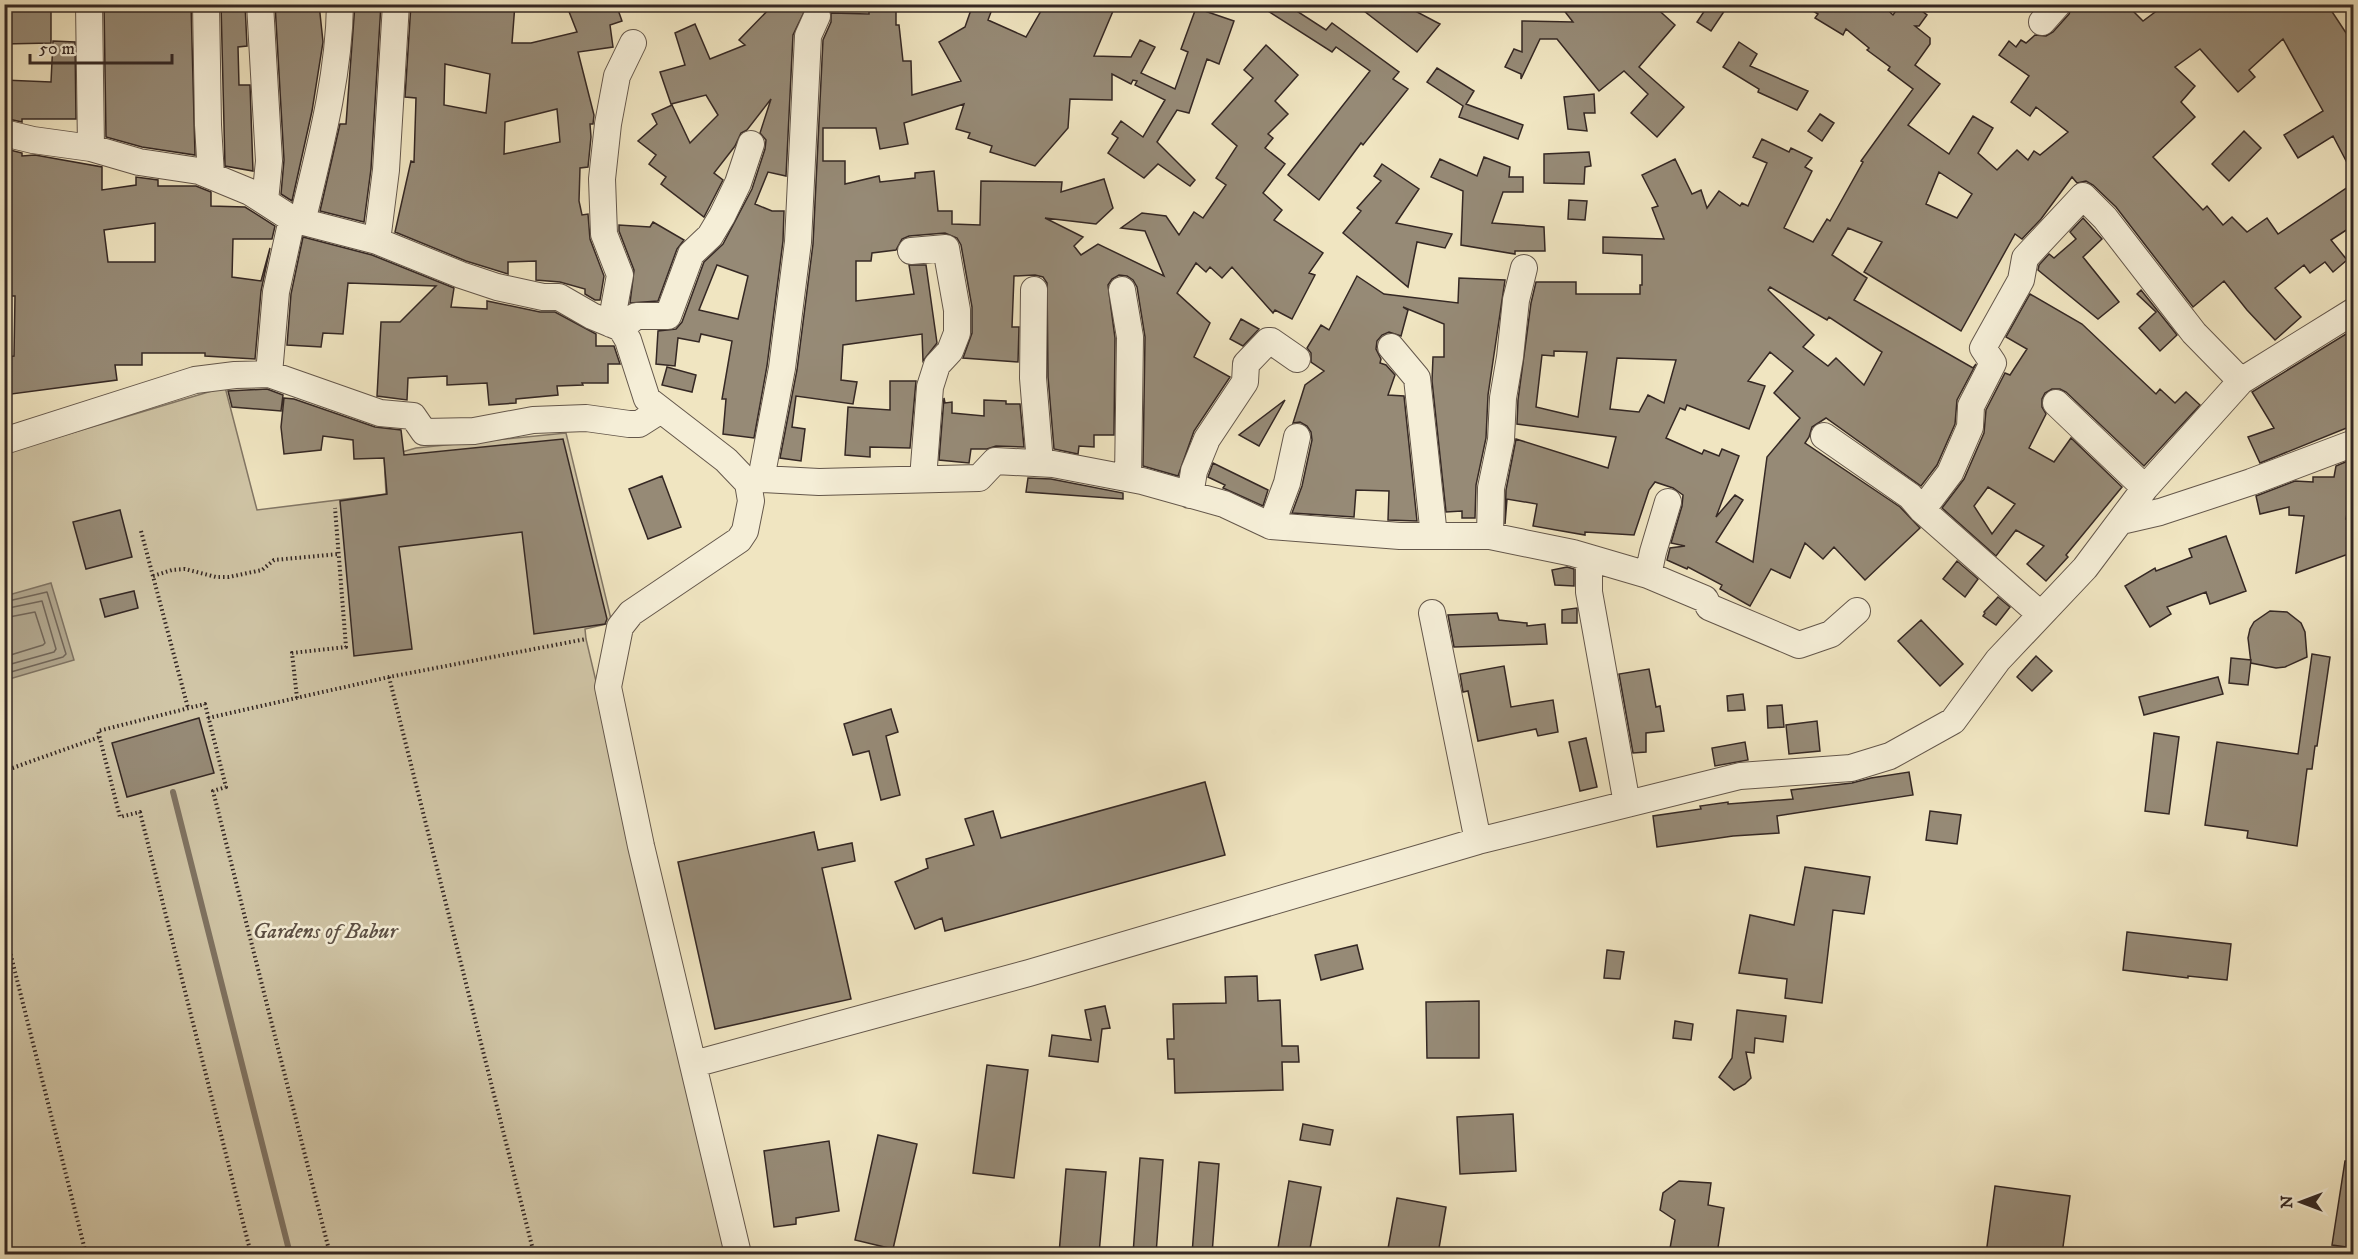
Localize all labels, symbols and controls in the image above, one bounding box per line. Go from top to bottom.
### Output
scale bar [30,27,172,65]
text: 50 m [39,38,75,60]
park label: Gardens of Babur [253,918,400,945]
north arrow [2271,1172,2331,1232]
text: N [2277,1195,2297,1209]

